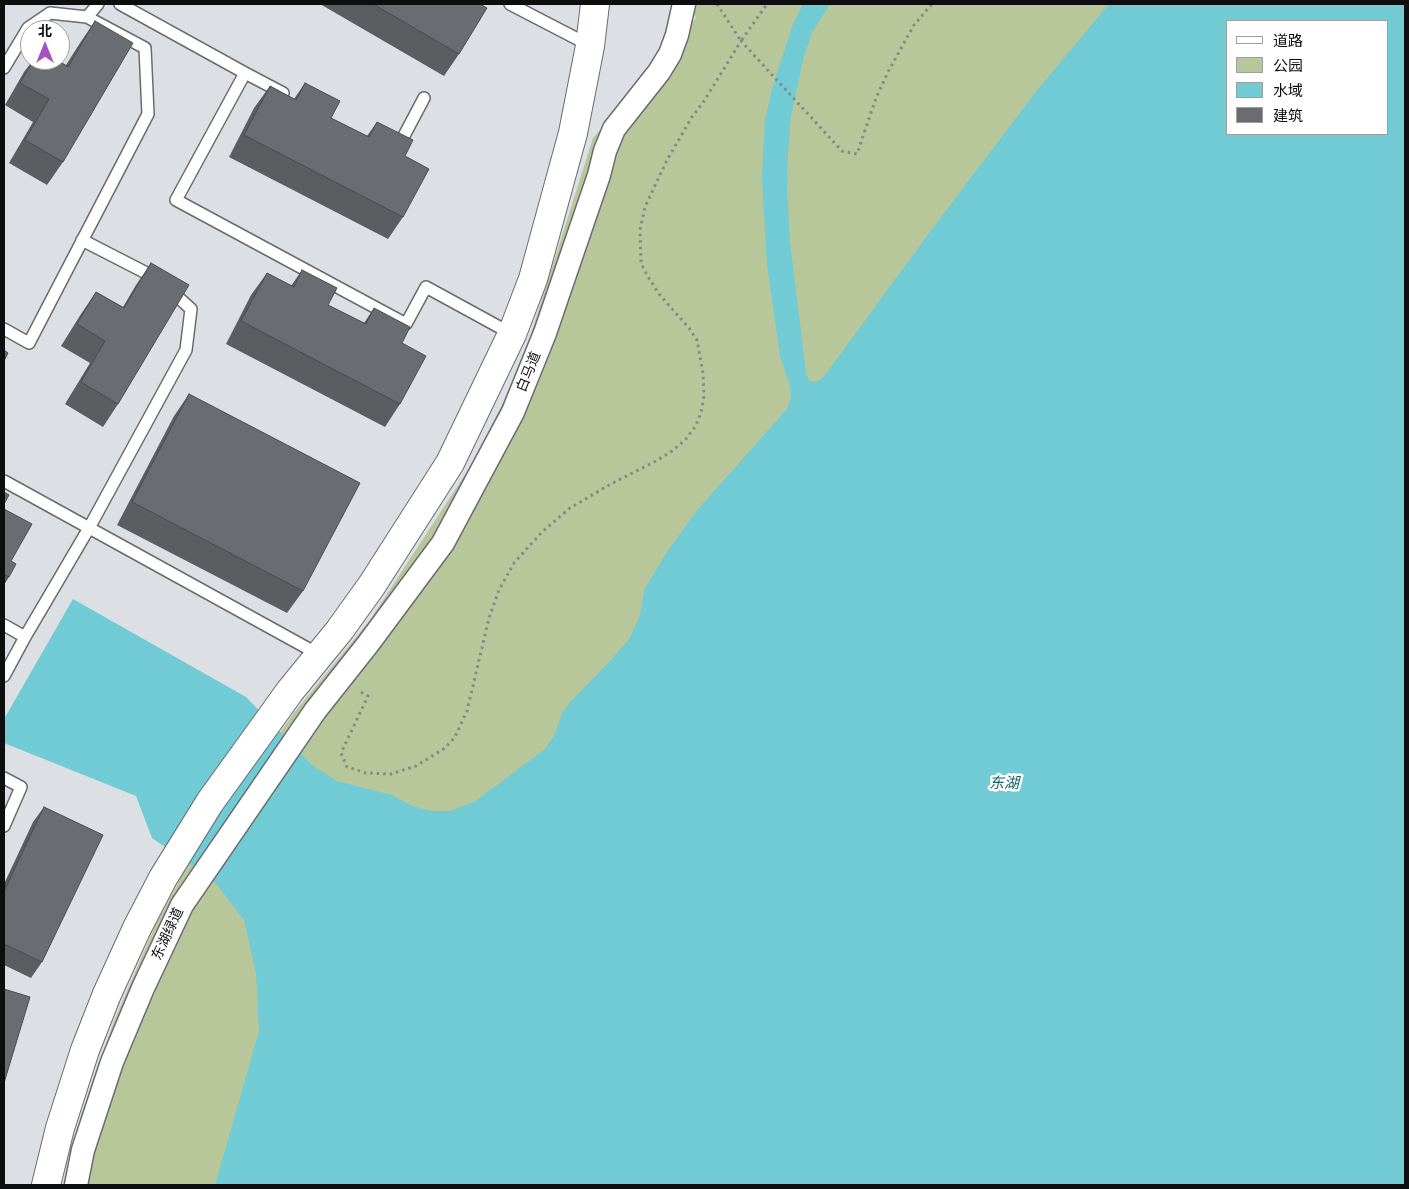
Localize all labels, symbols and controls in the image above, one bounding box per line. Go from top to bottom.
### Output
north arrow [20,20,70,70]
legend [1226,20,1389,135]
text: 北 [38,21,52,40]
text: 道路 [1273,30,1303,50]
text: 公园 [1273,55,1303,75]
text: 水域 [1273,80,1303,100]
text: 建筑 [1273,105,1303,125]
street label: 白马道 [513,349,545,395]
water label: 东湖 [989,775,1019,793]
street label: 东湖绿道 [149,905,187,963]

